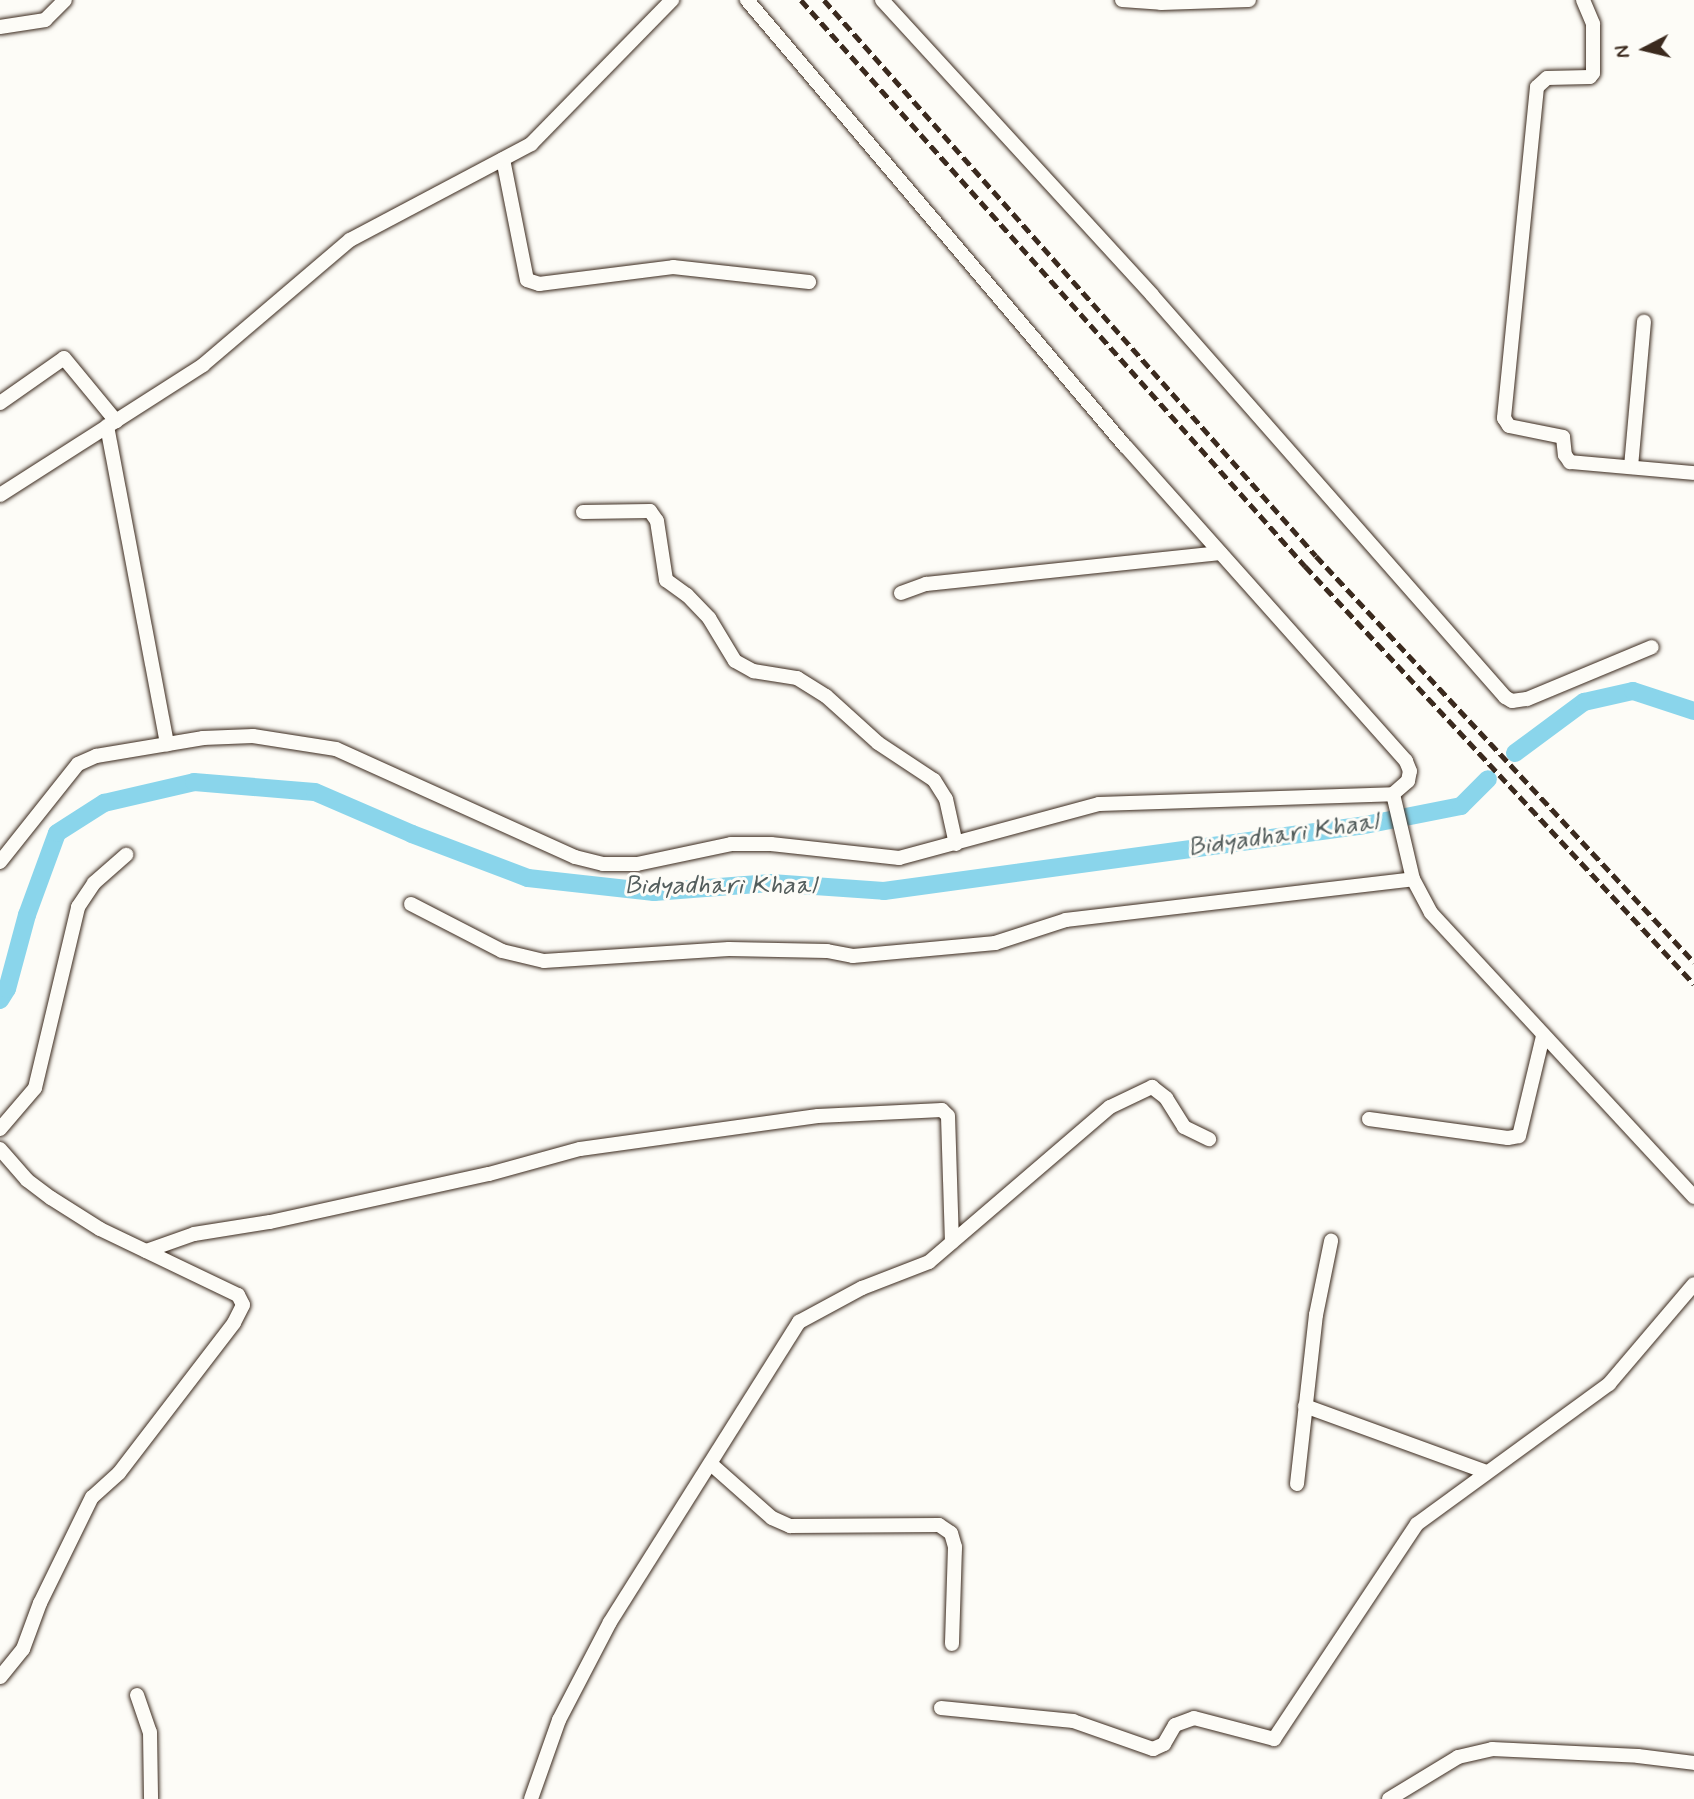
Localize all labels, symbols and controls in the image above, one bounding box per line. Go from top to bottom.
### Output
north arrow [1610,14,1680,84]
text: N [1610,44,1637,59]
water label: Bidyadhari Khaal [1187,807,1379,865]
water label: Bidyadhari Khaal [625,871,815,903]

